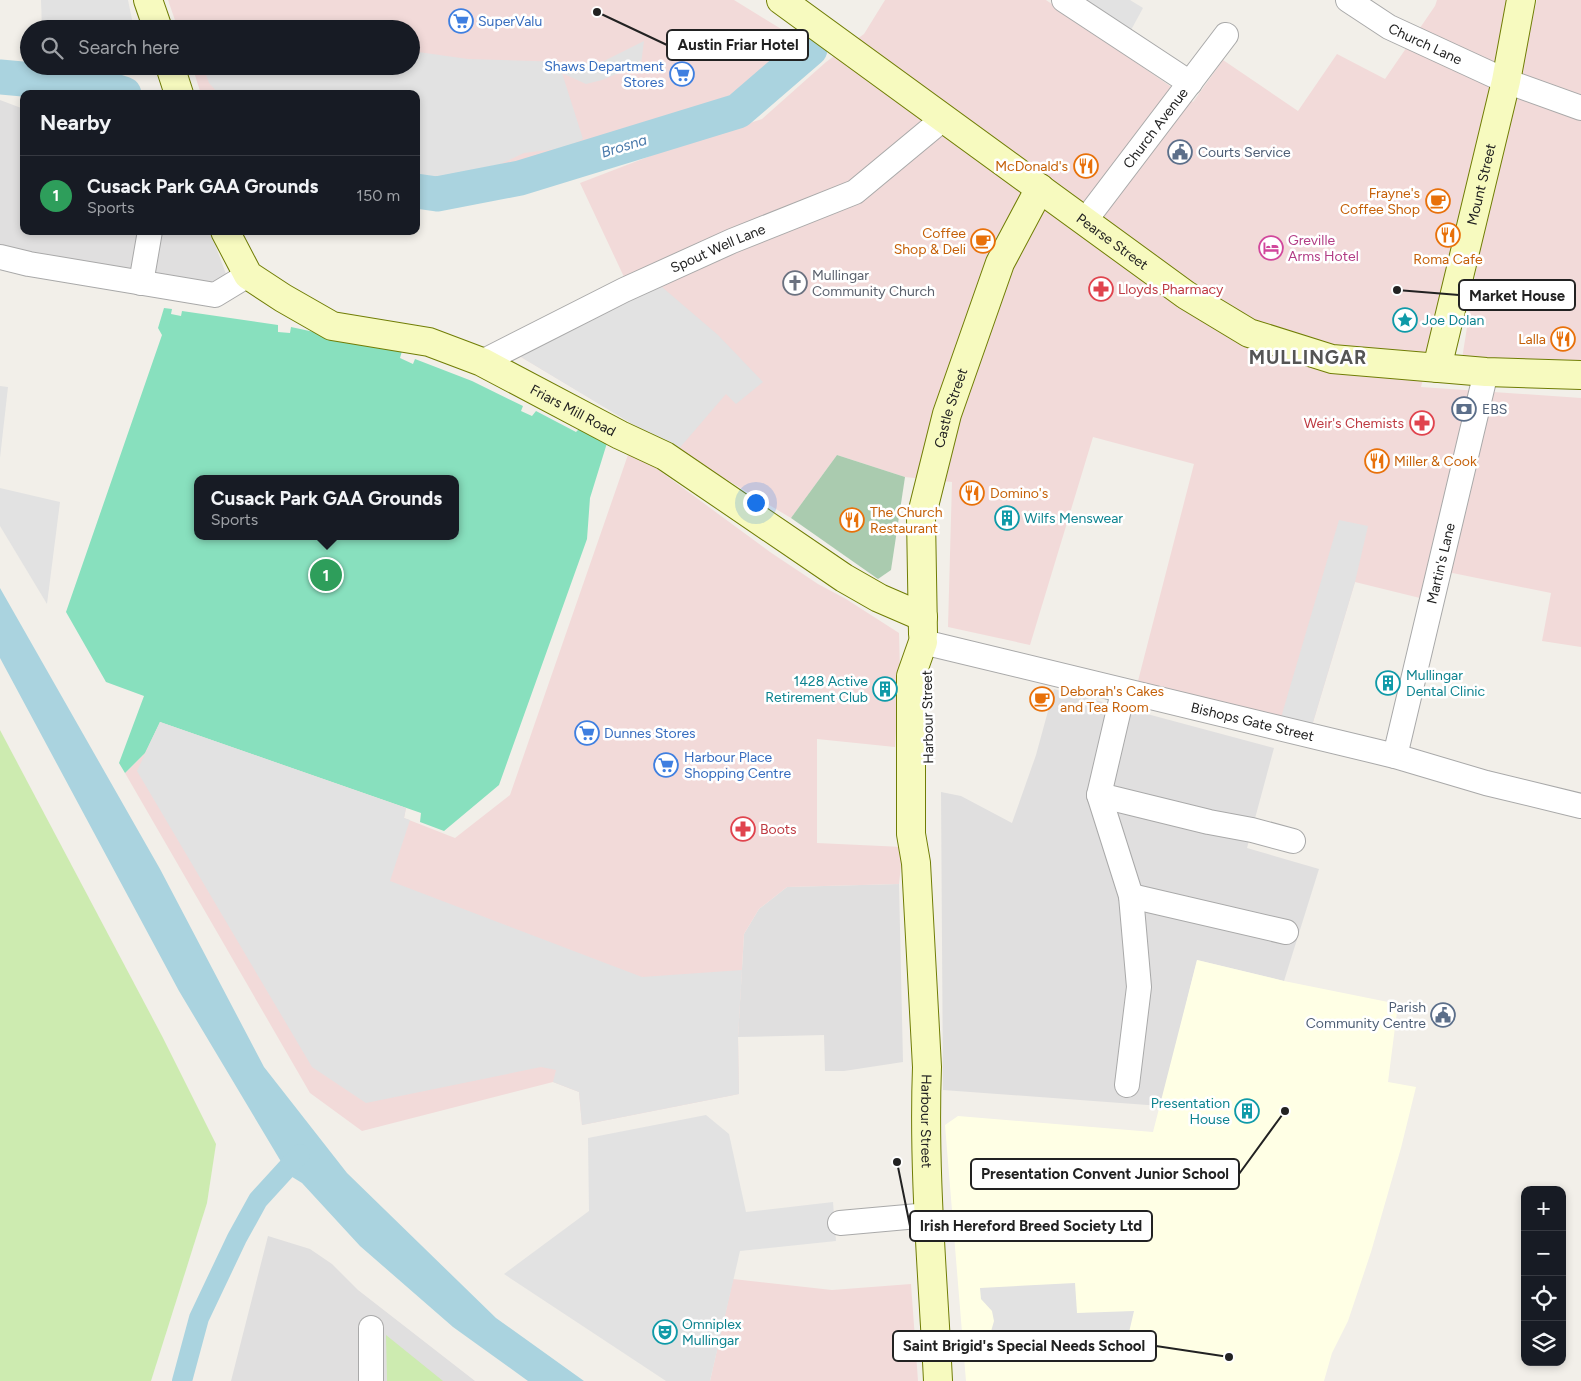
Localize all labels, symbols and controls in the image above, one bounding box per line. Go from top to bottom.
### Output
supermarket icon: SuperValu [448,8,474,34]
place label: SuperValu [478,13,542,30]
street label: Church Lane [1386,19,1465,68]
search box [20,20,420,75]
callout: Austin Friar Hotel [667,30,808,60]
icon: search [38,34,66,62]
text: Search here [78,36,180,59]
text: Austin Friar Hotel [677,36,799,54]
place label: Shaws Department Stores [544,58,664,91]
supermarket icon: Shaws Department Stores [669,61,695,87]
street label: Church Avenue [1119,84,1192,172]
text: Nearby [40,110,111,135]
water label: Brosna [599,130,649,162]
public building icon: Courts Service [1167,139,1193,165]
street label: Mount Street [1463,142,1499,227]
place label: Courts Service [1198,144,1291,161]
restaurant icon: McDonald's [1073,153,1099,179]
place label: McDonald's [995,158,1068,175]
text: Cusack Park GAA Grounds [87,175,318,198]
place label: Frayne's Coffee Shop [1340,185,1420,218]
text: 1 [53,186,59,205]
text: 150 m [356,186,400,205]
cafe icon: Frayne's Coffee Shop [1425,188,1451,214]
text: Sports [87,198,134,217]
street label: Pearse Street [1073,210,1152,273]
street label: Spout Well Lane [668,220,768,276]
restaurant icon: Roma Cafe [1435,222,1461,248]
place label: Coffee Shop & Deli [894,225,966,258]
cafe icon: Coffee Shop & Deli [970,228,996,254]
place label: Greville Arms Hotel [1288,232,1359,265]
hotel icon: Greville Arms Hotel [1258,235,1284,261]
place label: Roma Cafe [1413,251,1483,268]
place label: Mullingar Community Church [812,267,935,300]
church icon: Mullingar Community Church [782,270,808,296]
pharmacy icon: Lloyds Pharmacy [1088,276,1114,302]
callout: Market House [1459,280,1575,310]
place label: Lloyds Pharmacy [1118,281,1224,298]
text: Market House [1469,287,1566,305]
place icon: Joe Dolan [1392,307,1418,333]
place label: Joe Dolan [1422,312,1484,329]
restaurant icon: Lalla [1550,326,1576,352]
place label: Lalla [1518,331,1546,348]
district label: MULLINGAR [1249,346,1367,369]
street label: Castle Street [930,366,971,450]
street label: Friars Mill Road [527,381,619,440]
bank icon: EBS [1451,396,1477,422]
place label: EBS [1482,401,1507,418]
pharmacy icon: Weir's Chemists [1409,410,1435,436]
place label: Weir's Chemists [1304,415,1404,432]
restaurant icon: Miller & Cook [1364,448,1390,474]
place label: Miller & Cook [1394,453,1477,470]
popup [194,475,459,540]
restaurant icon: Domino's [959,480,985,506]
place label: Domino's [990,485,1048,502]
text: Cusack Park GAA Grounds [211,487,442,510]
your location [743,490,769,516]
place label: The Church Restaurant [870,504,943,537]
building icon: Wilfs Menswear [994,505,1020,531]
restaurant icon: The Church Restaurant [839,507,865,533]
text: Sports [211,510,258,529]
place label: Wilfs Menswear [1024,510,1123,527]
street label: Martin's Lane [1423,521,1459,606]
pin: 1 [310,556,342,594]
place label: Mullingar Dental Clinic [1406,667,1486,700]
street label: Harbour Street [919,670,937,764]
building icon: Mullingar Dental Clinic [1375,670,1401,696]
place label: 1428 Active Retirement Club [765,673,868,706]
building icon: 1428 Active Retirement Club [872,676,898,702]
place label: Deborah's Cakes and Tea Room [1060,683,1164,716]
cafe icon: Deborah's Cakes and Tea Room [1029,686,1055,712]
street label: Bishops Gate Street [1189,699,1316,745]
supermarket icon: Dunnes Stores [574,720,600,746]
place label: Dunnes Stores [604,725,696,742]
place label: Harbour Place Shopping Centre [684,749,791,782]
supermarket icon: Harbour Place Shopping Centre [653,752,679,778]
pharmacy icon: Boots [730,816,756,842]
place label: Boots [760,821,797,838]
place label: Parish Community Centre [1306,999,1426,1032]
public building icon: Parish Community Centre [1430,1002,1456,1028]
street label: Harbour Street [918,1074,935,1168]
place label: Presentation House [1151,1095,1230,1128]
building icon: Presentation House [1234,1098,1260,1124]
callout: Presentation Convent Junior School [971,1159,1239,1189]
text: Presentation Convent Junior School [981,1165,1229,1183]
map controls [1521,1186,1566,1366]
button: + [1521,1186,1566,1231]
callout: Irish Hereford Breed Society Ltd [910,1211,1152,1241]
text: Irish Hereford Breed Society Ltd [920,1217,1142,1235]
button: − [1521,1231,1566,1276]
button: locate [1521,1276,1566,1321]
place label: Omniplex Mullingar [682,1316,742,1349]
theatre icon: Omniplex Mullingar [652,1319,678,1345]
button: layers [1521,1321,1566,1366]
callout: Saint Brigid's Special Needs School [893,1331,1156,1361]
text: Saint Brigid's Special Needs School [903,1337,1145,1355]

